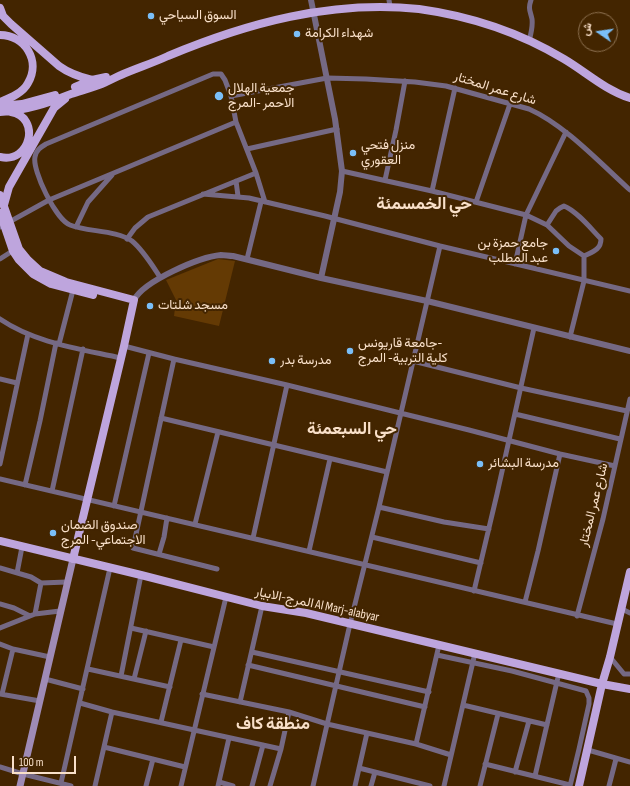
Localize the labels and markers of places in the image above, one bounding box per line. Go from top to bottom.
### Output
place label: السوق السياحي [159,8,237,24]
marker: السوق السياحي [146,11,156,21]
place label: شهداء الكرامة [305,26,373,42]
marker: شهداء الكرامة [292,29,302,39]
place label: جمعية الهلال الاحمر -المرج [228,81,295,112]
marker: جمعية الهلال الاحمر -المرج [213,90,225,102]
place label: منزل فتحي العقوري [361,138,415,169]
marker: منزل فتحي العقوري [348,148,358,158]
place label: جامع حمزة بن عبد المطلب [478,236,548,267]
marker: جامع حمزة بن عبد المطلب [551,246,561,256]
place label: مسجد شلتات [158,298,228,314]
marker: مسجد شلتات [145,301,155,311]
place label: جامعة قاريونس- كلية التربية- المرج [358,336,448,367]
marker: جامعة قاريونس- كلية التربية- المرج [345,346,355,356]
place label: مدرسة بدر [280,353,332,369]
marker: مدرسة بدر [267,356,277,366]
place label: مدرسة البشائر [488,456,559,472]
marker: مدرسة البشائر [475,459,485,469]
place label: صندوق الضمان الاجتماعي- المرج [61,518,146,549]
marker: صندوق الضمان الاجتماعي- المرج [48,528,58,538]

